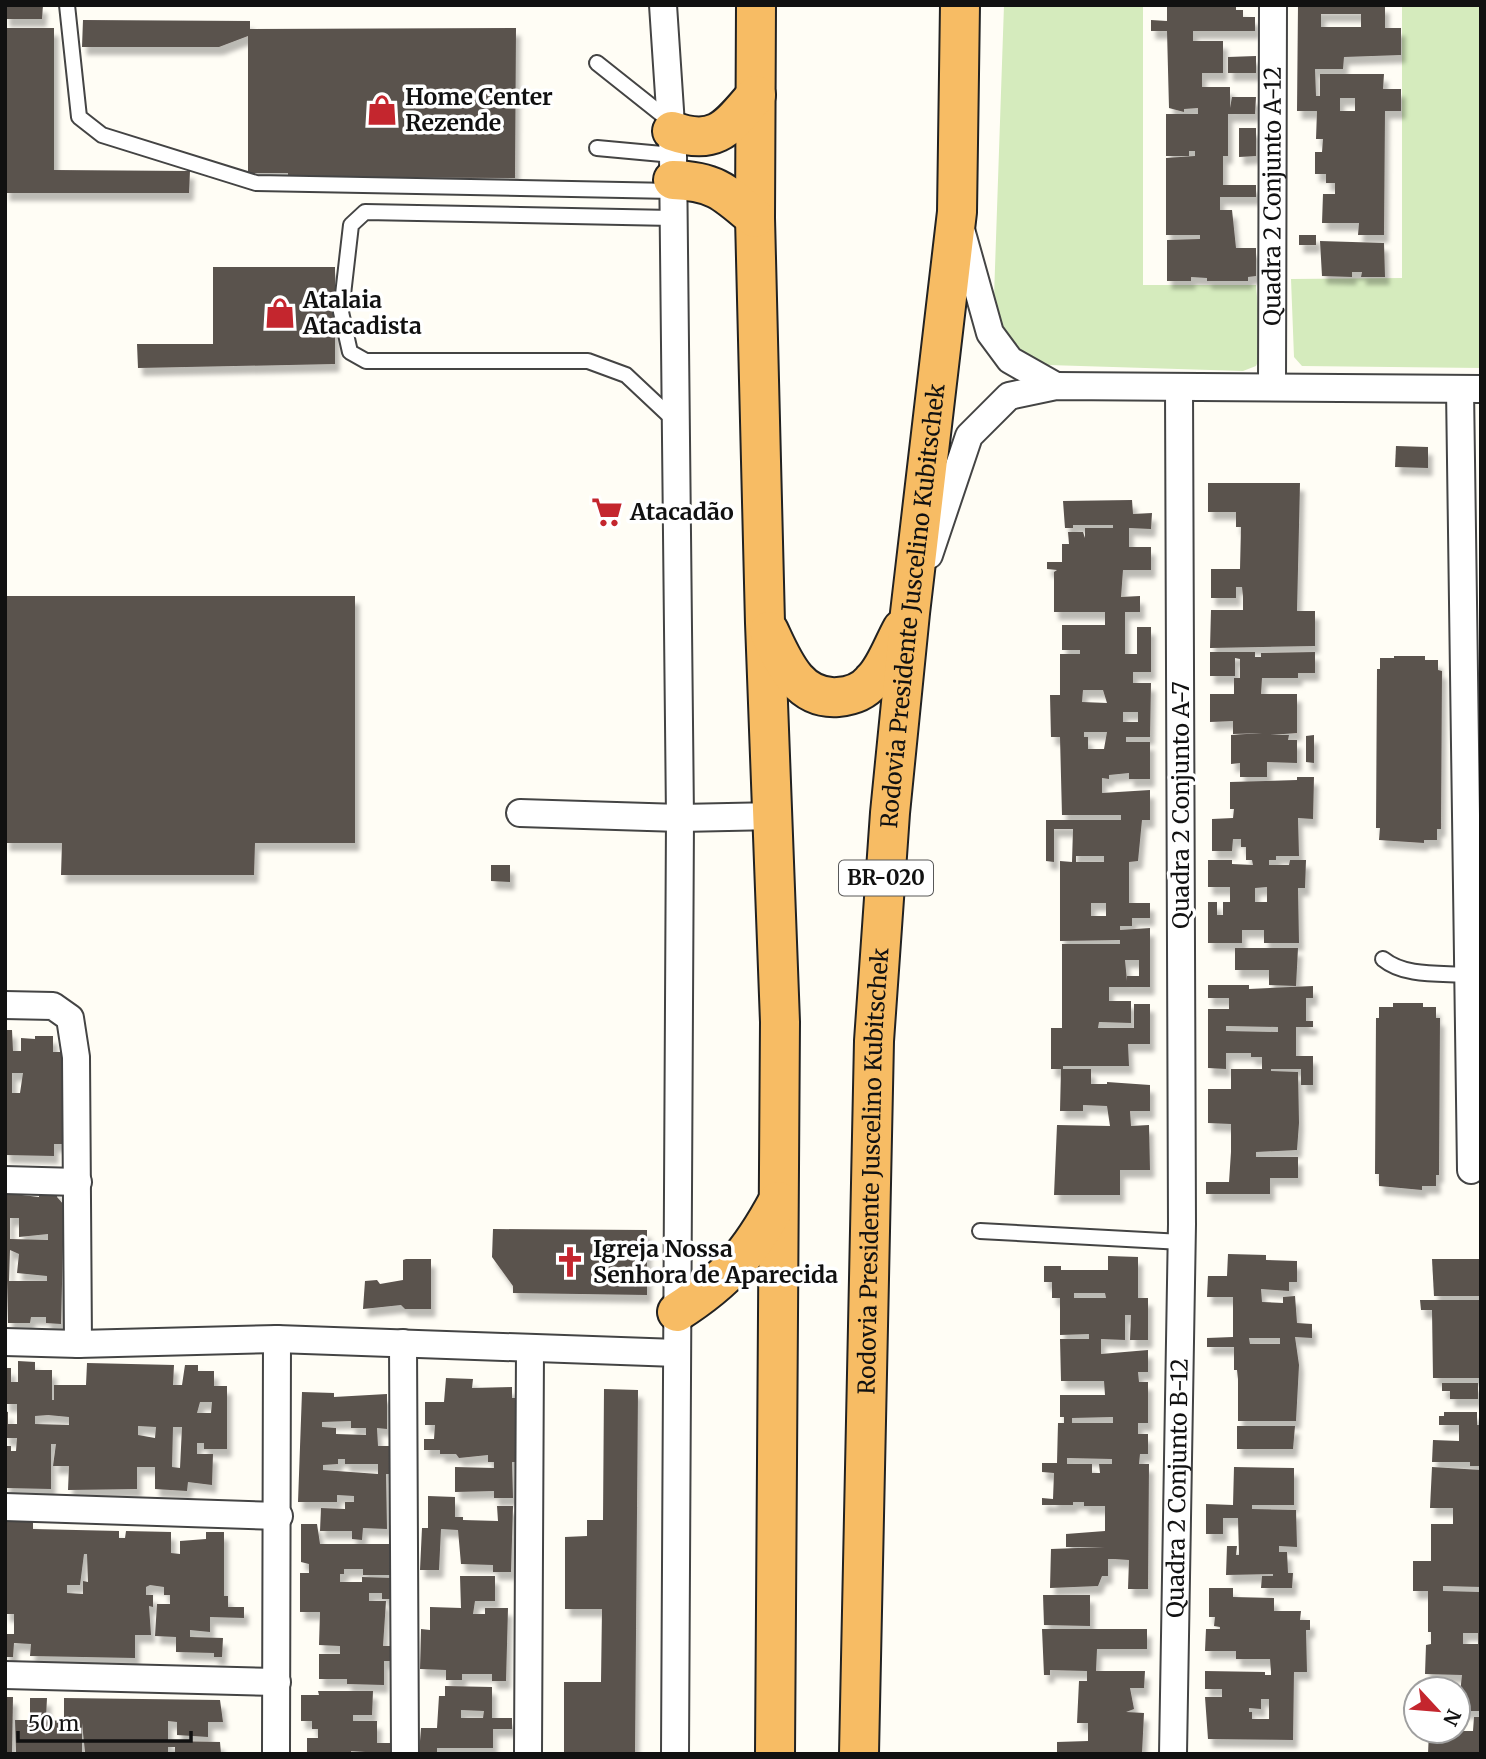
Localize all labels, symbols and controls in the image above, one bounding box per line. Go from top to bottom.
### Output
street label: Quadra 2 Conjunto A-12 [1257,66,1287,326]
place label: Home Center Rezende [405,82,553,137]
shop icon: Home Center Rezende [365,93,399,127]
place label: Atalaia Atacadista [302,285,422,340]
shop icon: Atalaia Atacadista [263,296,297,330]
street label: Rodovia Presidente Juscelino Kubitschek [874,382,951,829]
supermarket icon: Atacadão [590,495,624,529]
place label: Atacadão [629,497,734,526]
street label: Quadra 2 Conjunto A-7 [1166,681,1195,929]
road number: BR-020 [839,860,933,896]
street label: Rodovia Presidente Juscelino Kubitschek [852,946,895,1395]
place label: Igreja Nossa Senhora de Aparecida [593,1234,838,1289]
church icon: Igreja Nossa Senhora de Aparecida [553,1245,587,1279]
street label: Quadra 2 Conjunto B-12 [1160,1358,1194,1618]
north arrow [1402,1675,1472,1745]
scale bar [18,1700,191,1744]
text: N [1438,1705,1466,1729]
text: 50 m [28,1710,79,1737]

